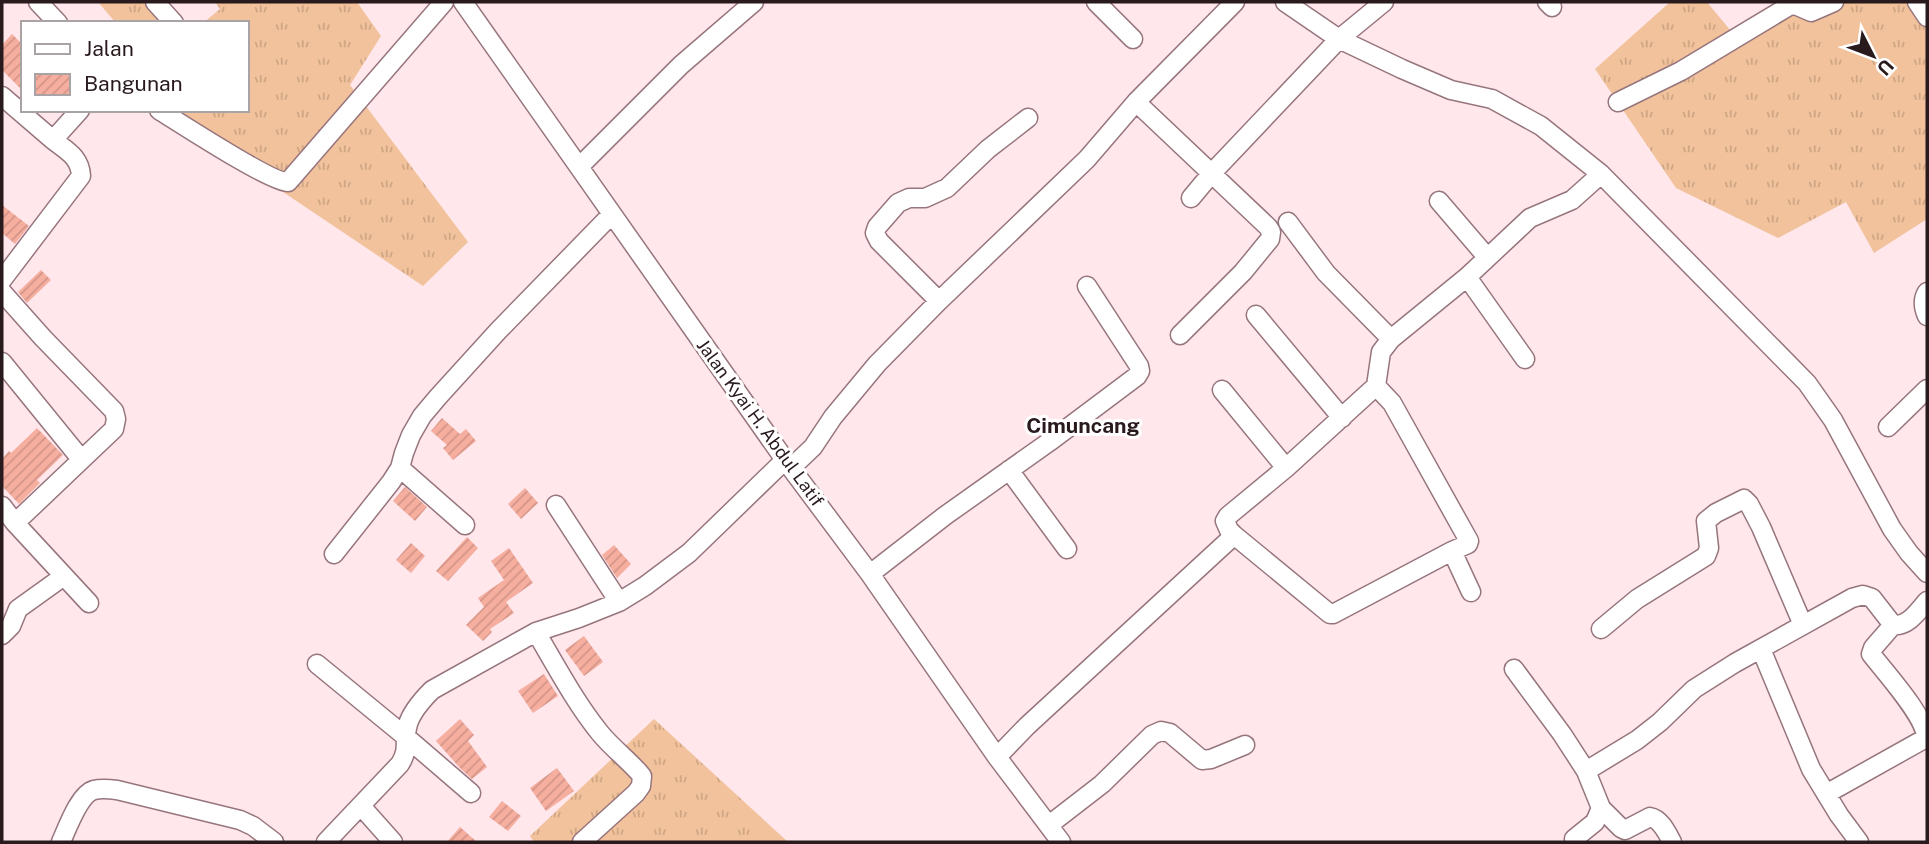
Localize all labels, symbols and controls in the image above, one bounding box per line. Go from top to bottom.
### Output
legend [21,21,248,112]
north arrow [1838,21,1908,91]
text: Jalan [84,36,134,61]
text: U [1873,55,1898,80]
text: Bangunan [84,71,183,96]
street label: Jalan Kyai H. Abdul Latif [693,335,828,510]
district label: Cimuncang [1026,413,1140,438]

